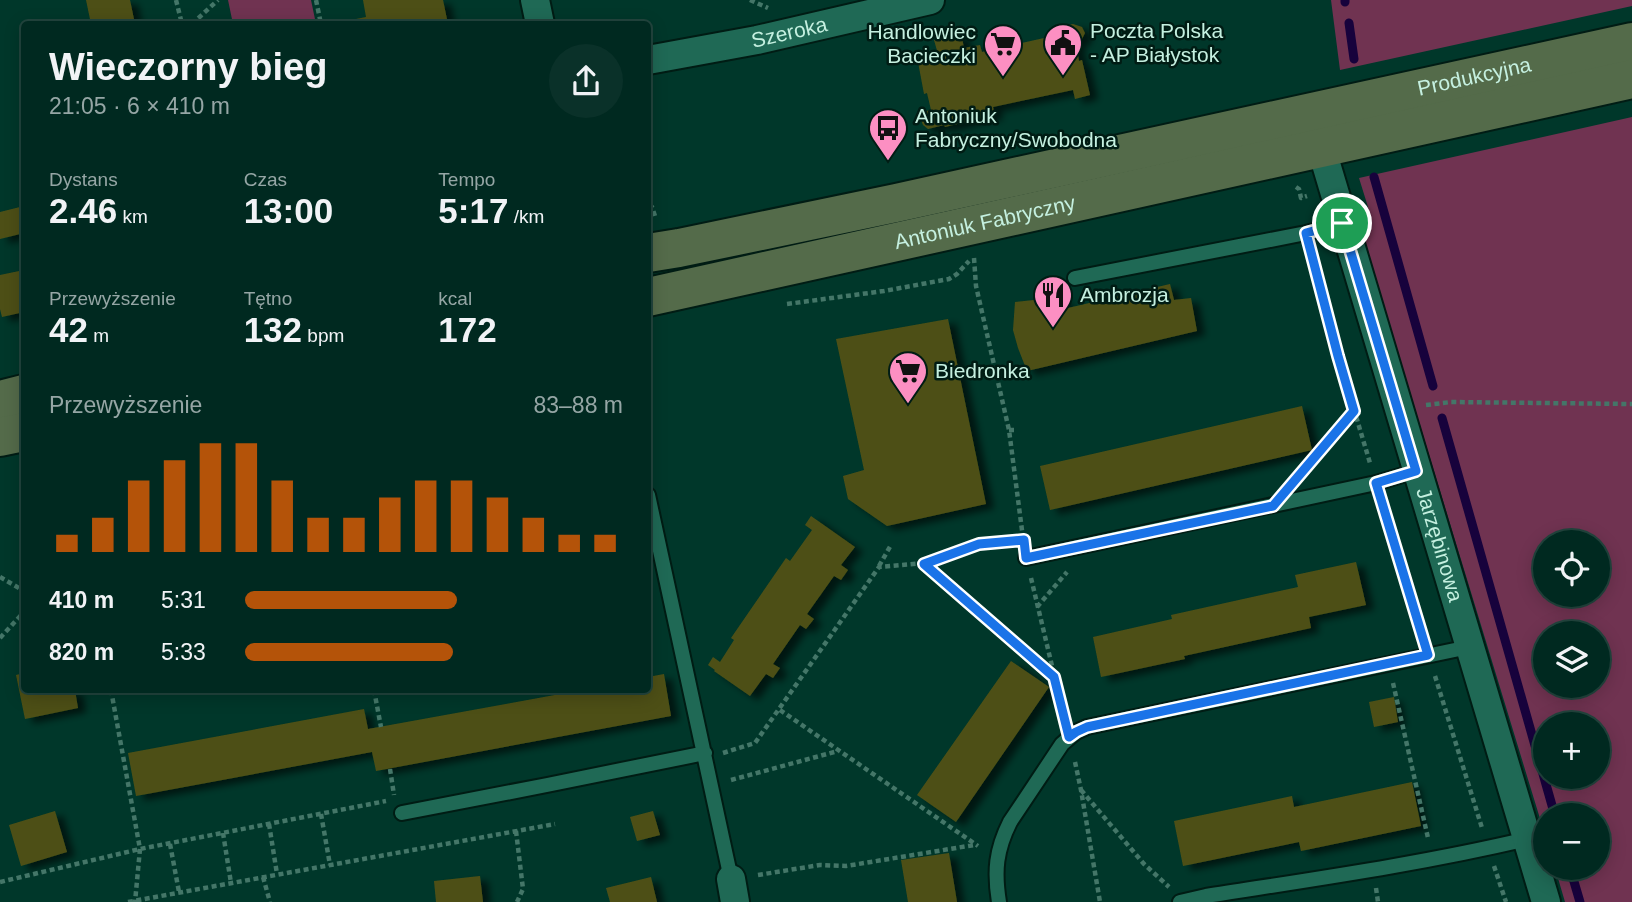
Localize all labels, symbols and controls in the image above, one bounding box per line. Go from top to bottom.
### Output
street label: Szeroka [749,12,830,52]
place label: Poczta Polska - AP Białystok [1090,19,1223,66]
place label: Handlowiec Bacieczki [867,20,976,67]
public building icon: Poczta Polska - AP Białystok [1042,22,1084,77]
supermarket icon: Handlowiec Bacieczki [982,23,1024,78]
button: share [549,44,623,118]
text: Wieczorny bieg [49,46,327,88]
street label: Produkcyjna [1415,52,1533,100]
text: 21:05 · 6 × 410 m [49,93,230,119]
place label: Antoniuk Fabryczny/Swobodna [915,104,1117,151]
bus stop icon: Antoniuk Fabryczny/Swobodna [867,107,909,162]
text: Dystans [49,169,118,190]
text: Czas [244,169,287,190]
text: Tempo [438,169,495,190]
text: 2.46 [49,191,117,230]
text: 13:00 [244,191,333,230]
text: 5:17 [438,191,508,230]
street label: Antoniuk Fabryczny [892,191,1078,253]
pin [1312,193,1372,253]
icon: arrive [1323,204,1361,242]
text: km [117,206,148,227]
text: /km [508,206,544,227]
restaurant icon: Ambrozja [1032,274,1074,329]
place label: Ambrozja [1080,283,1169,306]
text: Przewyższenie [49,288,176,309]
text: Tętno [244,288,292,309]
text: kcal [438,288,472,309]
text: 42 [49,310,88,349]
text: 132 [244,310,302,349]
text: 172 [438,310,497,349]
text: m [88,325,109,346]
text: bpm [302,325,344,346]
supermarket icon: Biedronka [887,350,929,405]
place label: Biedronka [935,359,1030,382]
text: Przewyższenie [49,392,202,418]
text: 83–88 m [533,392,623,418]
street label: Jarzębinowa [1412,485,1468,605]
map controls [1533,530,1610,880]
button: locate [1533,530,1610,607]
text: 410 m [49,587,114,613]
text: 5:31 [161,587,206,613]
button: layers [1533,621,1610,698]
text: 820 m [49,639,114,665]
text: 5:33 [161,639,206,665]
button: + [1533,712,1610,789]
button: − [1533,803,1610,880]

